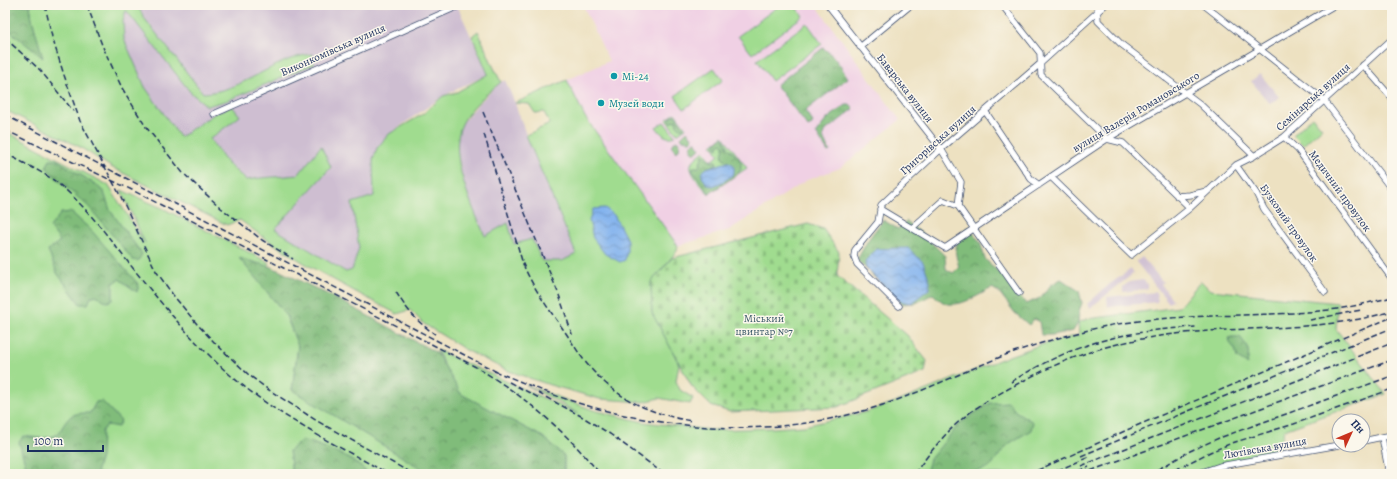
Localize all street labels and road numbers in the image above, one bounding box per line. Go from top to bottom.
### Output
street label: Виконкомівська вулиця [278,20,388,80]
street label: Баварська вулиця [873,50,937,126]
street label: Семінарська вулиця [1273,60,1353,134]
street label: вулиця Валерія Романовського [1070,68,1203,156]
street label: Григорівська вулиця [897,102,979,178]
street label: Медичний провулок [1305,147,1375,235]
street label: Бузковий провулок [1256,181,1322,265]
street label: Лютівська вулиця [1222,433,1308,463]

